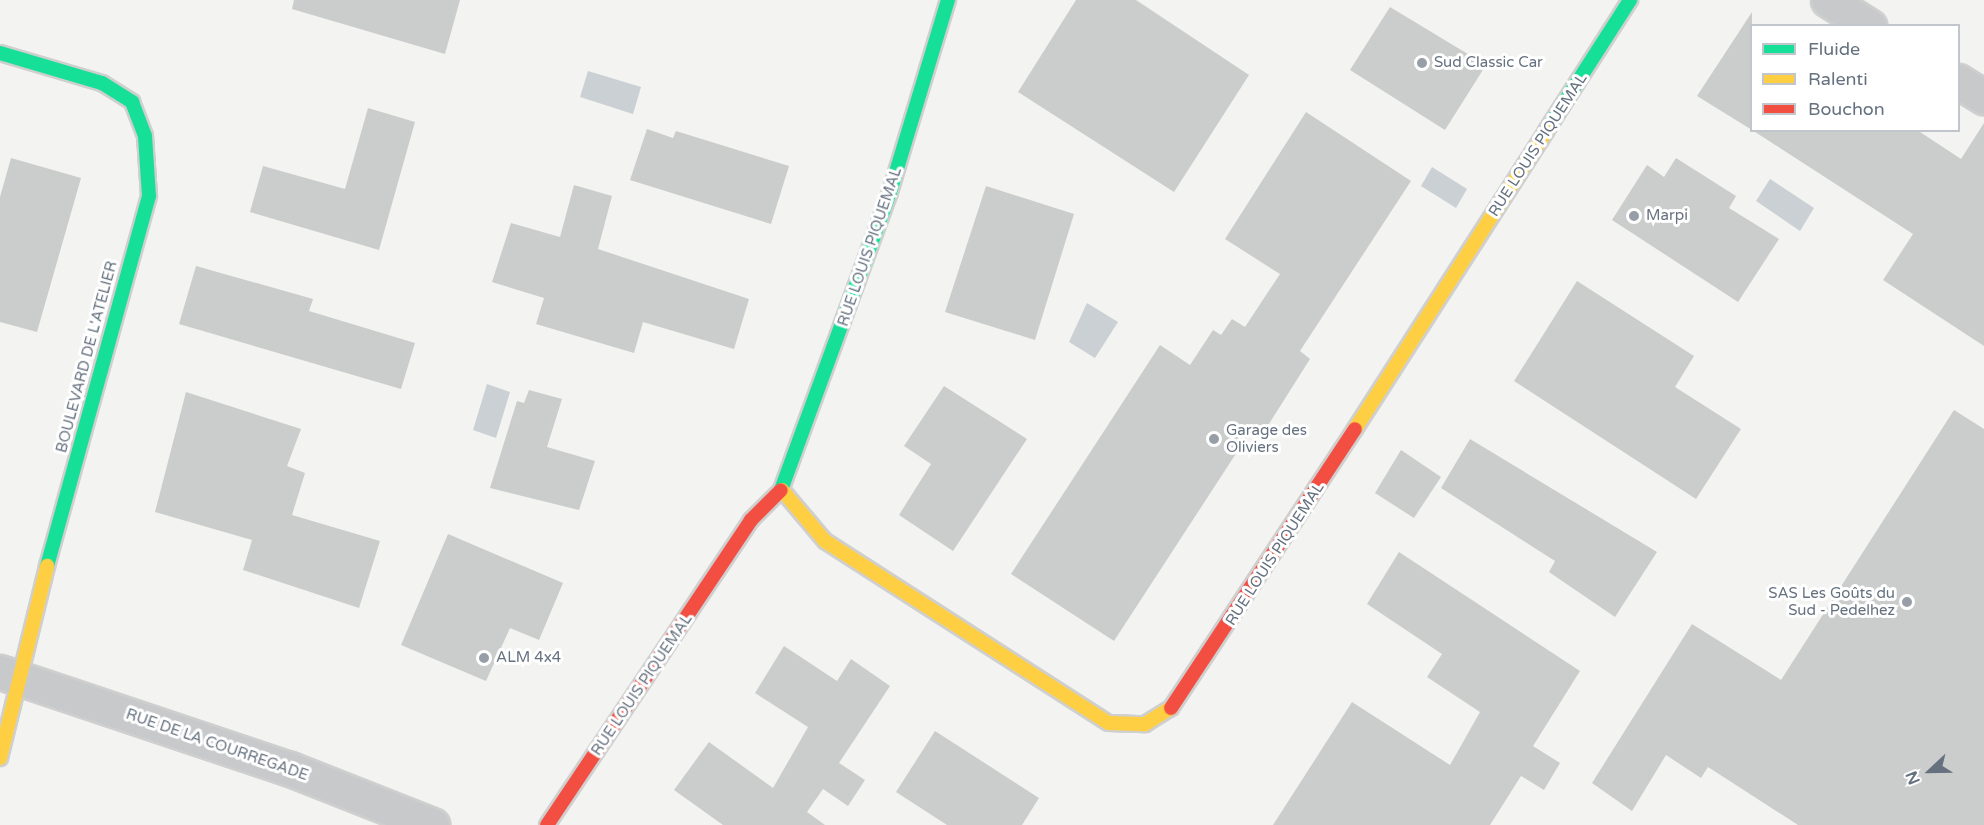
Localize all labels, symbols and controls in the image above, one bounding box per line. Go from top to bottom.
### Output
legend [1750,24,1960,132]
text: Fluide [1808,38,1860,60]
place label: Sud Classic Car [1434,54,1543,72]
marker: Sud Classic Car [1415,56,1429,70]
text: Ralenti [1808,68,1868,90]
street label: RUE LOUIS PIQUEMAL [1485,70,1591,220]
text: Bouchon [1808,98,1885,120]
street label: RUE LOUIS PIQUEMAL [834,165,906,329]
place label: Marpi [1646,207,1688,225]
marker: Marpi [1627,209,1641,223]
street label: BOULEVARD DE L'ATELIER [53,259,121,455]
place label: Garage des Oliviers [1226,421,1307,456]
marker: Garage des Oliviers [1207,432,1221,446]
street label: RUE LOUIS PIQUEMAL [1222,479,1328,629]
place label: SAS Les Goûts du Sud - Pedelhez [1768,584,1895,619]
marker: SAS Les Goûts du Sud - Pedelhez [1900,595,1914,609]
street label: RUE LOUIS PIQUEMAL [588,611,696,759]
place label: ALM 4x4 [496,649,561,667]
marker: ALM 4x4 [477,651,491,665]
street label: RUE DE LA COURREGADE [124,705,310,785]
north arrow [1900,741,1960,801]
text: N [1902,768,1925,787]

